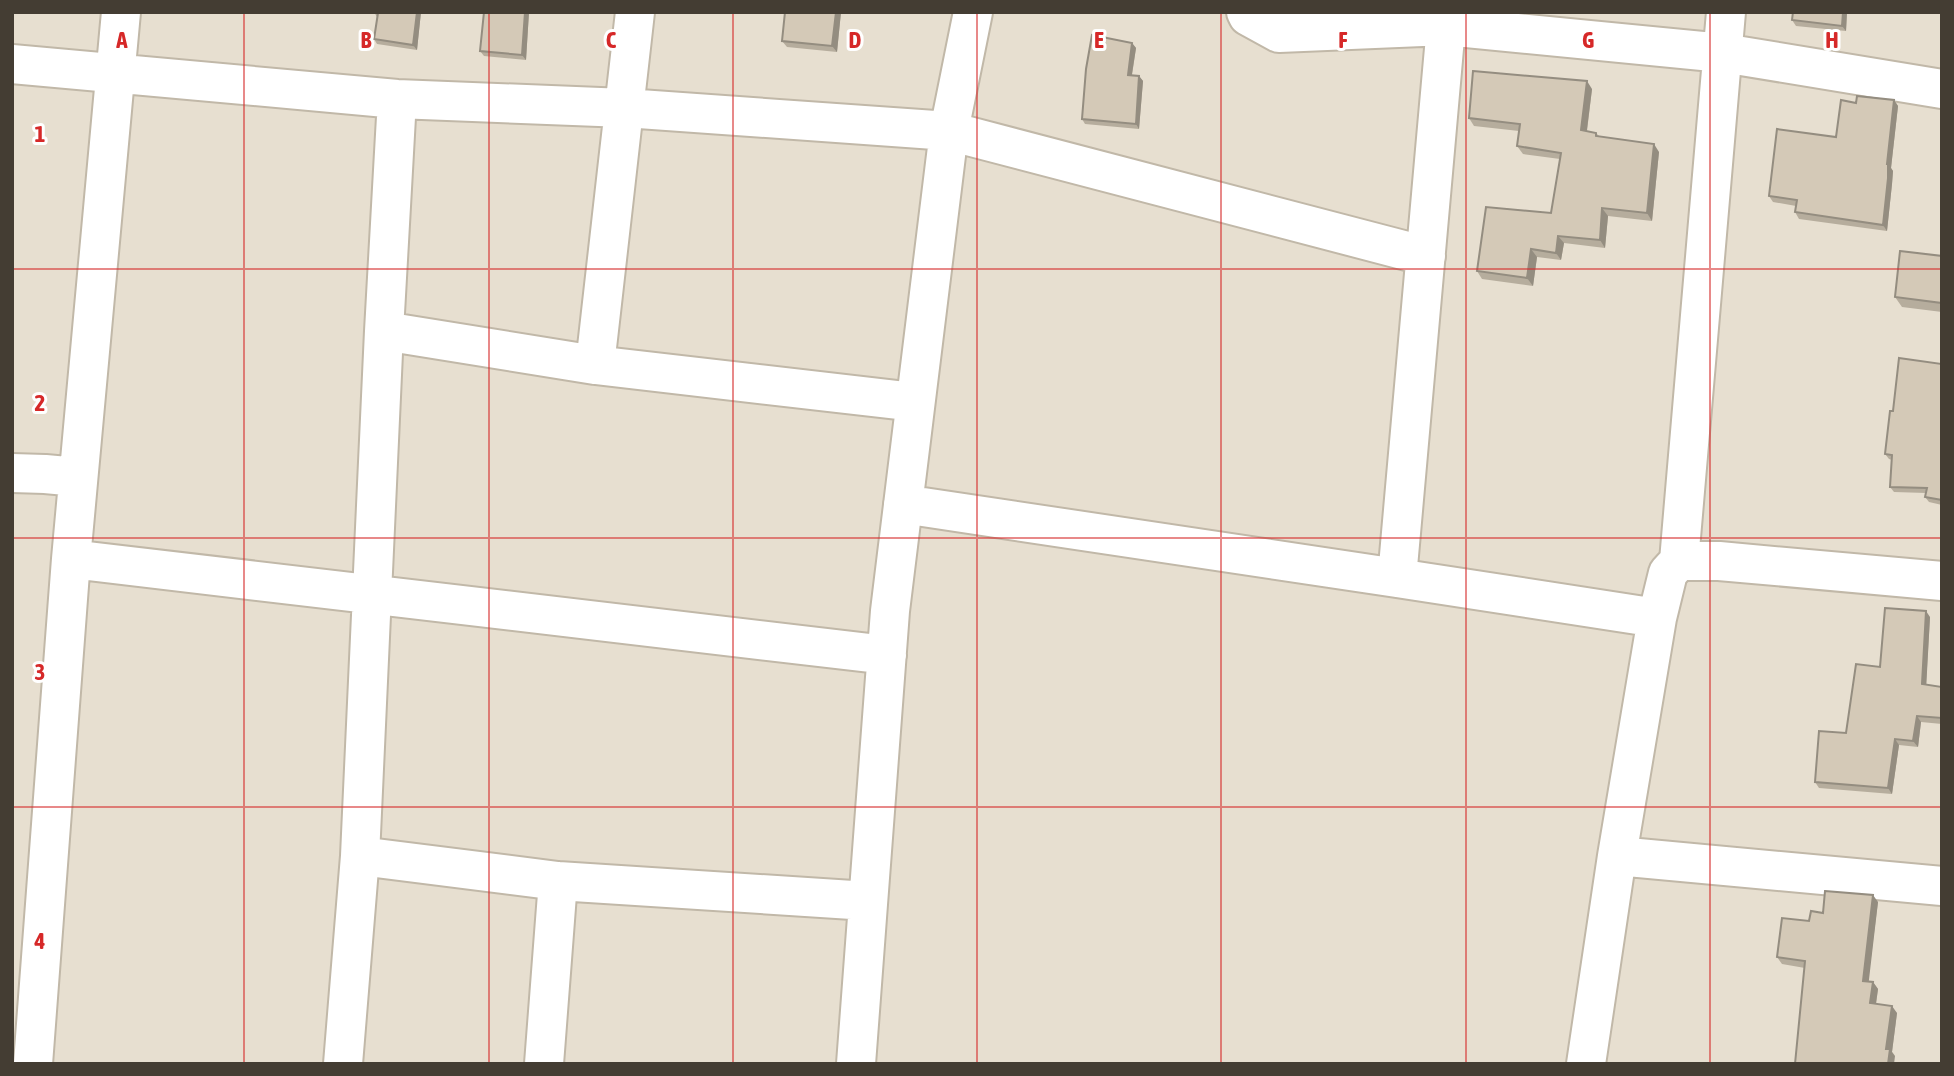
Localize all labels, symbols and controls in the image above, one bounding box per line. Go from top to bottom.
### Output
text: A [115,27,128,53]
text: B [361,27,372,53]
text: C [606,27,617,53]
text: D [849,27,862,53]
text: E [1094,27,1104,53]
text: F [1338,27,1348,53]
text: G [1582,27,1594,53]
text: H [1825,27,1839,53]
text: 1 [35,121,46,147]
text: 2 [35,390,45,416]
text: 3 [35,659,45,685]
text: 4 [34,928,46,954]

